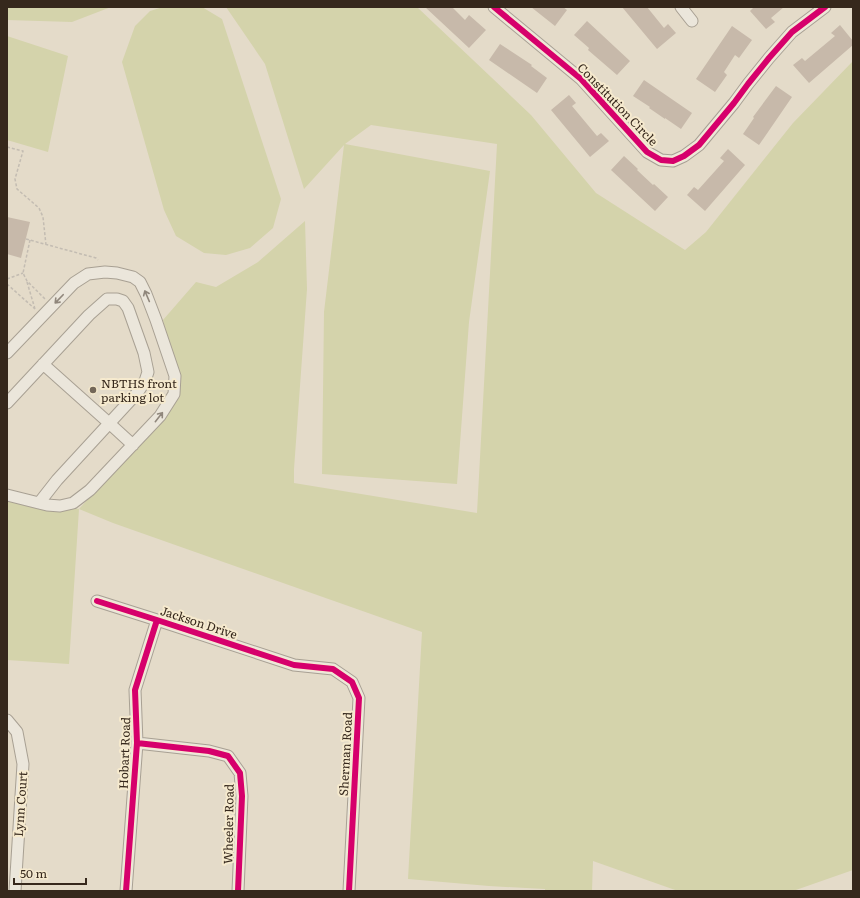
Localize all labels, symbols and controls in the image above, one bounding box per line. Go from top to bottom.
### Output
street label: Constitution Circle [574,59,662,149]
one-way arrow [143,290,150,302]
one-way arrow [54,294,64,304]
place label: NBTHS front parking lot [101,374,177,406]
marker: NBTHS front parking lot [88,385,98,395]
one-way arrow [155,411,163,422]
street label: Jackson Drive [158,601,240,643]
street label: Sherman Road [334,711,356,797]
street label: Hobart Road [114,716,134,789]
street label: Lynn Court [9,771,31,837]
street label: Wheeler Road [218,783,238,864]
scale bar [14,860,86,886]
text: 50 m [20,864,47,882]

